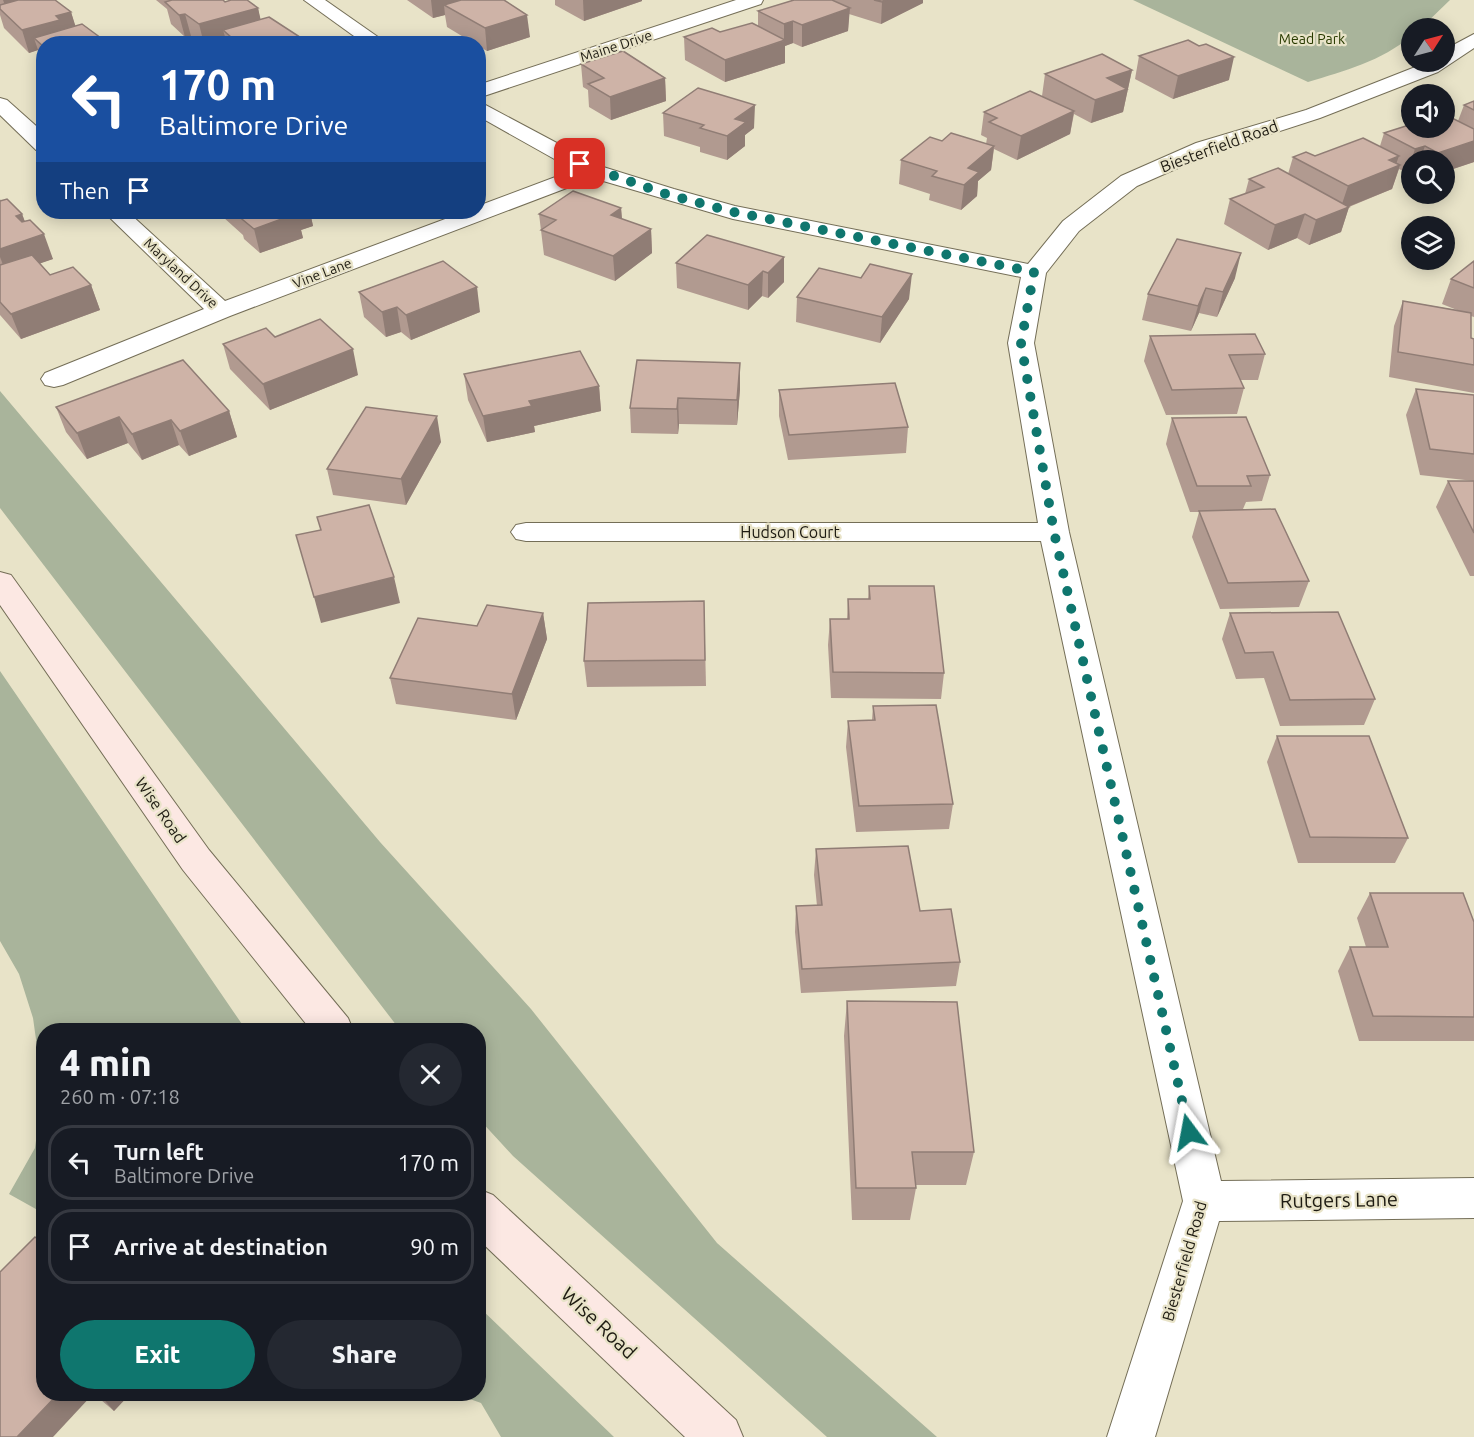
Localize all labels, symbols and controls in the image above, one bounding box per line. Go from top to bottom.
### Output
north arrow [1401,18,1455,72]
map controls [1401,18,1455,270]
street label: Maine Drive [578,27,654,65]
park label: Mead Park [1279,31,1345,47]
icon: left [60,60,138,138]
text: 170 m [159,61,276,108]
button: sound [1401,84,1455,138]
text: Baltimore Drive [159,110,349,140]
street label: Biesterfield Road [1158,116,1280,176]
pin [554,138,605,189]
icon: arrive [563,147,596,180]
button: search [1401,150,1455,204]
icon: arrive [122,174,155,207]
text: Then [60,178,110,203]
button: layers [1401,216,1455,270]
street label: Maryland Drive [141,235,221,311]
street label: Vine Lane [290,254,354,292]
street label: Hudson Court [740,523,840,541]
street label: Wise Road [132,774,190,846]
text: 4 min [60,1042,152,1083]
button: close [399,1043,462,1106]
text: 260 m · 07:18 [60,1085,180,1108]
position arrow [1157,1100,1221,1164]
text: Turn left [114,1139,204,1164]
icon: left [63,1146,96,1179]
text: 170 m [398,1150,459,1175]
text: Baltimore Drive [114,1164,254,1187]
street label: Rutgers Lane [1280,1187,1398,1212]
street label: Biesterfield Road [1158,1199,1210,1323]
icon: arrive [63,1230,96,1263]
text: Arrive at destination [114,1234,328,1259]
text: 90 m [410,1234,459,1259]
street label: Wise Road [557,1282,642,1363]
button: Exit [60,1320,255,1389]
button: Share [267,1320,462,1389]

